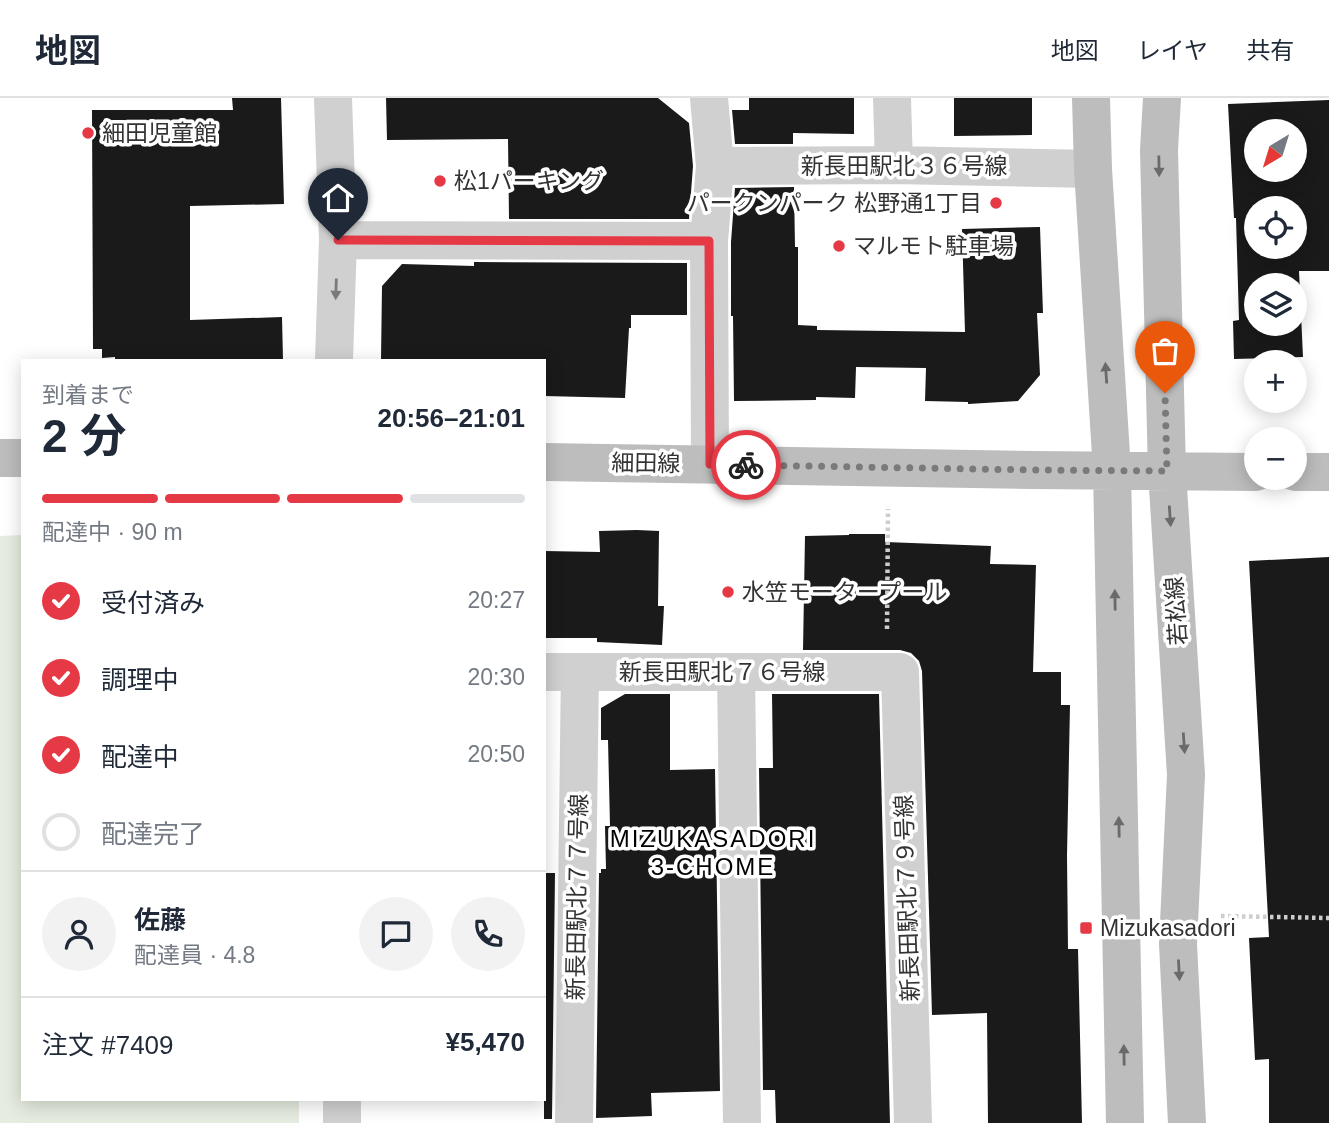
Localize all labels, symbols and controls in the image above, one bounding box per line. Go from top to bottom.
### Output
text: 地図 [35,32,101,69]
text: 地図 [1051,37,1099,64]
text: レイヤ [1137,37,1208,64]
text: 共有 [1246,37,1294,64]
north arrow [1244,119,1307,182]
map controls [1244,119,1307,490]
place label: 細田児童館 [102,120,217,146]
marker: 細田児童館 [80,125,96,141]
street label: 新長田駅北３６号線 [801,153,1008,179]
one-way arrow [1153,155,1165,177]
pin [308,168,368,240]
place label: 松1パーキング [454,168,604,194]
marker: 松1パーキング [432,173,448,189]
icon: home [319,179,357,217]
place label: パークンパーク 松野通1丁目 [687,190,982,216]
marker: パークンパーク 松野通1丁目 [988,195,1004,211]
button: locate [1244,196,1307,259]
place label: マルモト駐車場 [853,233,1014,259]
marker: マルモト駐車場 [831,238,847,254]
button: layers [1244,273,1307,336]
one-way arrow [331,278,342,300]
pin [1135,321,1195,393]
icon: bag [1146,332,1184,370]
button: + [1244,350,1307,413]
one-way arrow [1100,361,1111,383]
text: 到着まで [42,382,134,408]
text: 20:56–21:01 [378,403,525,433]
text: 2 分 [42,410,126,462]
button: − [1244,427,1307,490]
courier [711,430,781,500]
icon: bike [727,446,765,484]
street label: 細田線 [611,449,681,477]
one-way arrow [1165,505,1176,527]
text: 配達中 · 90 m [42,519,183,545]
street label: 若松線 [1161,576,1191,646]
place label: 水笠モータープール [742,579,948,605]
icon: check [42,582,80,620]
marker: 水笠モータープール [720,584,736,600]
text: 20:27 [467,587,525,613]
text: 受付済み [101,588,205,618]
one-way arrow [1109,589,1121,611]
icon: check [42,659,80,697]
street label: 新長田駅北７６号線 [619,659,826,685]
text: 20:30 [467,664,525,690]
text: 調理中 [101,665,179,695]
one-way arrow [1179,732,1190,754]
icon: check [42,736,80,774]
text: 20:50 [467,741,525,767]
text: 配達中 [101,742,179,772]
street label: 新長田駅北７７号線 [562,793,592,1001]
street label: 新長田駅北７９号線 [890,794,924,1002]
one-way arrow [1113,816,1125,838]
text: 配達完了 [101,819,205,849]
district label: MIZUKASADORI 3-CHOME [610,825,816,880]
button: person [42,897,116,971]
button: chat [359,897,433,971]
button: phone [451,897,525,971]
text: 佐藤 [134,905,186,935]
place label: Mizukasadori [1100,915,1236,941]
marker: Mizukasadori [1078,920,1094,936]
text: 配達員 · 4.8 [134,942,255,968]
one-way arrow [1174,959,1185,981]
text: ¥5,470 [445,1027,525,1057]
text: 注文 #7409 [42,1030,174,1060]
one-way arrow [1118,1044,1129,1066]

